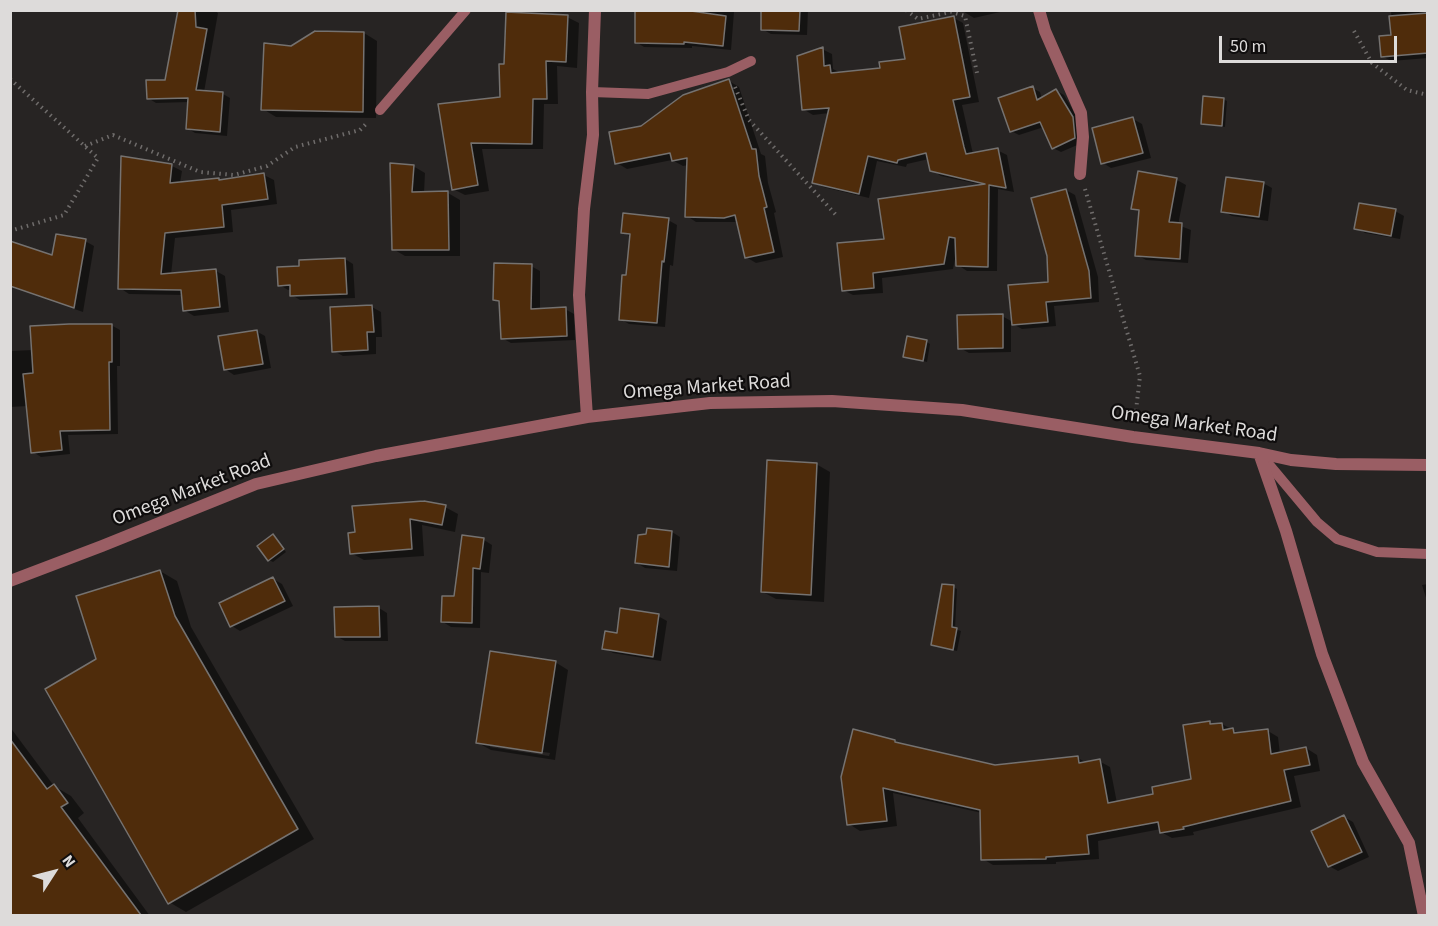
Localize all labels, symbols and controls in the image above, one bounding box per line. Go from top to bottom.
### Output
scale bar [1222,24,1400,62]
text: 50 m [1230,34,1266,59]
street label: Omega Market Road [622,370,792,406]
street label: Omega Market Road [1109,401,1279,449]
street label: Omega Market Road [109,450,275,532]
north arrow [24,842,84,902]
text: N [57,851,81,872]

